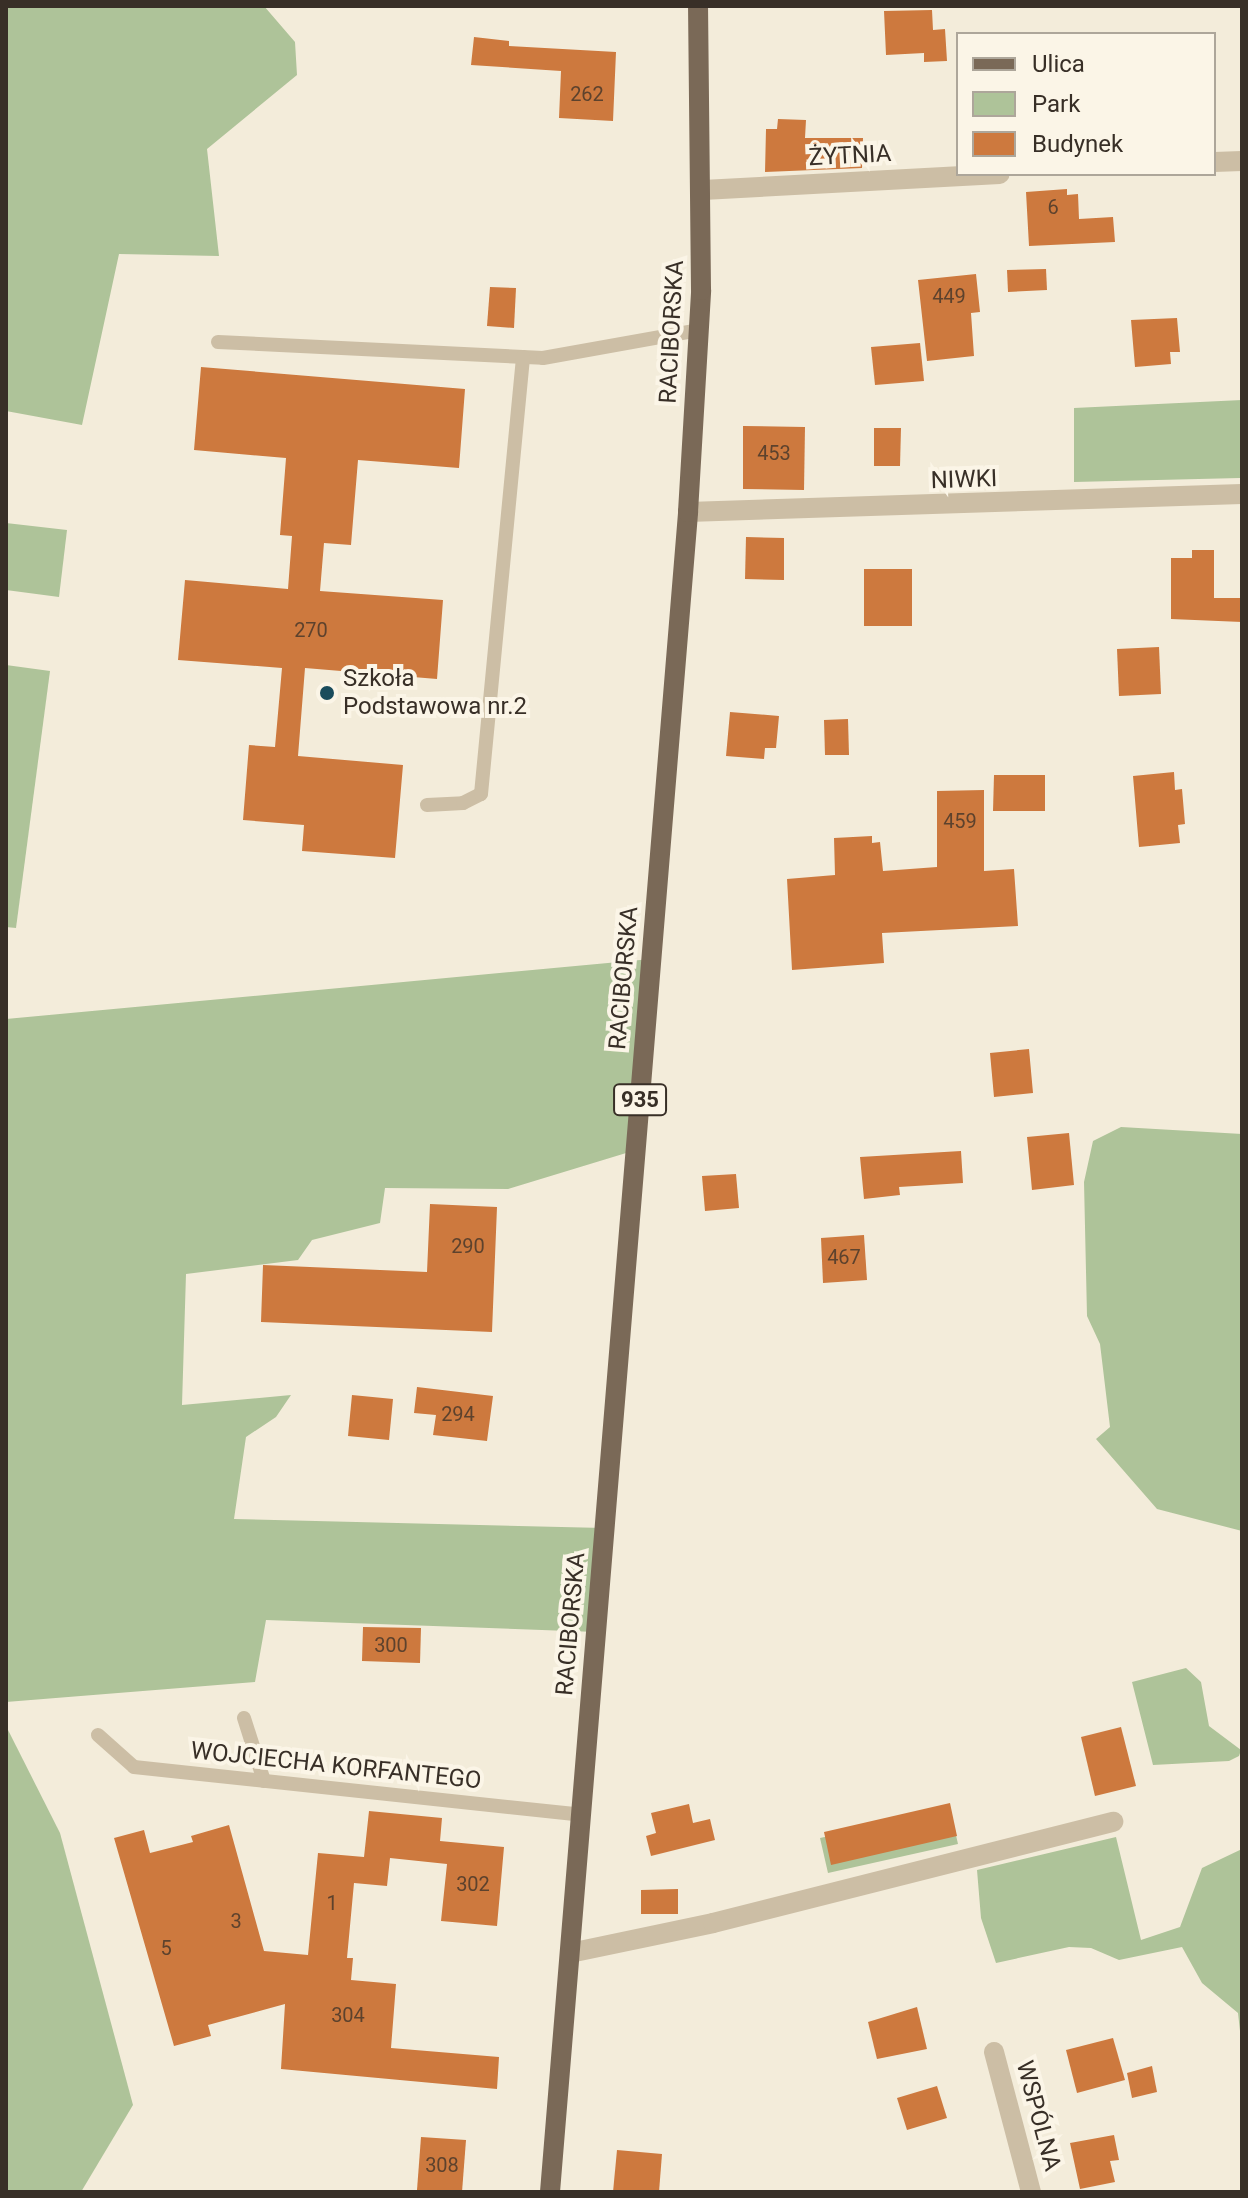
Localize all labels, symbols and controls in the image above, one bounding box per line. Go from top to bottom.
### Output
legend [956,32,1216,176]
text: Ulica [1032,50,1085,78]
house number: 262 [570,82,604,106]
text: Park [1032,90,1080,118]
text: Budynek [1032,130,1123,158]
street label: ŻYTNIA [808,139,892,173]
house number: 6 [1047,195,1059,219]
street label: RACIBORSKA [654,260,690,404]
house number: 449 [932,284,966,308]
house number: 453 [757,441,791,465]
street label: NIWKI [930,464,998,496]
house number: 270 [294,618,328,642]
place label: Szkoła Podstawowa nr.2 [343,665,527,721]
marker: Szkoła Podstawowa nr.2 [318,684,336,702]
house number: 459 [943,809,977,833]
street label: RACIBORSKA [603,905,645,1051]
road number: 935 [612,1082,668,1118]
house number: 290 [451,1234,485,1258]
house number: 467 [827,1245,861,1269]
house number: 294 [441,1402,475,1426]
street label: RACIBORSKA [550,1551,592,1697]
house number: 300 [374,1633,408,1657]
street label: WOJCIECHA KORFANTEGO [189,1736,483,1796]
house number: 302 [456,1872,490,1896]
house number: 1 [326,1891,338,1915]
house number: 3 [230,1909,242,1933]
house number: 5 [160,1936,172,1960]
house number: 304 [331,2003,365,2027]
street label: WSPÓLNA [1009,2058,1067,2174]
house number: 308 [425,2153,459,2177]

